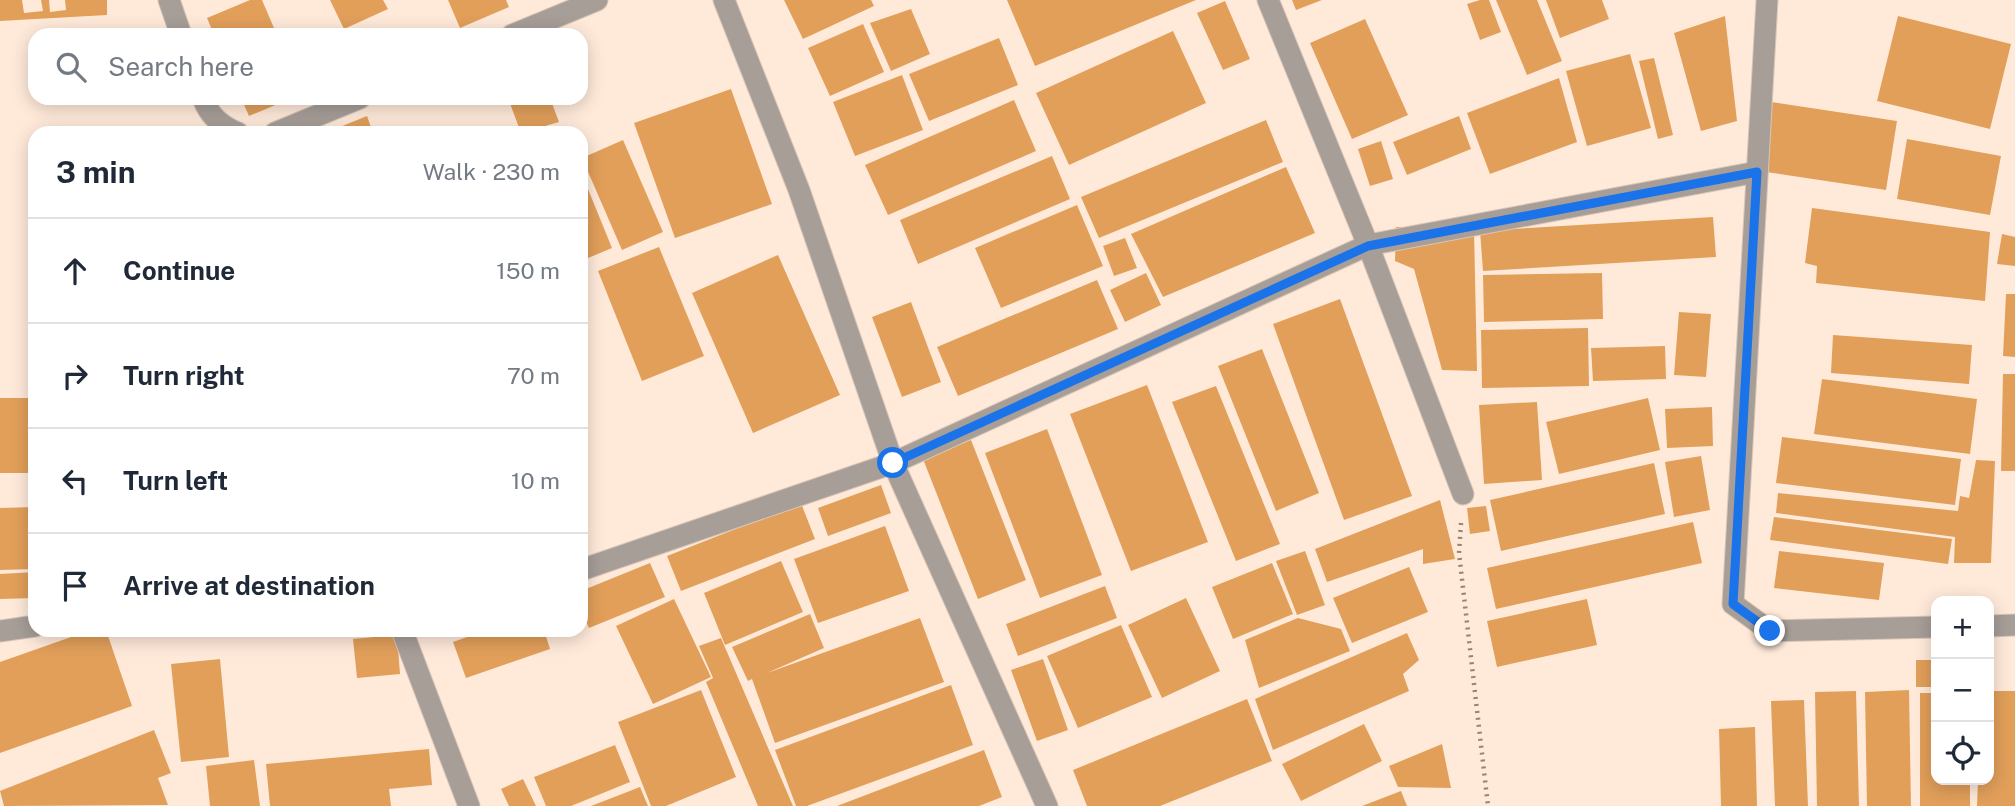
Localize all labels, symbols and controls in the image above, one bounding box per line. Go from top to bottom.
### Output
search box [28,28,588,105]
icon: search [52,48,90,86]
text: Search here [108,51,254,82]
text: 3 min [56,154,135,190]
text: Walk · 230 m [423,158,560,185]
icon: ahead [56,252,94,290]
text: Continue [123,255,235,286]
text: 150 m [496,257,560,284]
icon: right [56,357,94,395]
text: Turn right [123,360,245,391]
text: 70 m [507,362,560,389]
route start [877,447,908,478]
icon: left [56,462,94,500]
text: Turn left [123,465,228,496]
text: 10 m [511,467,560,494]
icon: arrive [56,567,94,605]
text: Arrive at destination [123,570,375,601]
map controls [1931,596,1994,785]
button: + [1931,596,1994,659]
route end [1754,615,1785,646]
button: − [1931,659,1994,722]
button: locate [1931,722,1994,785]

